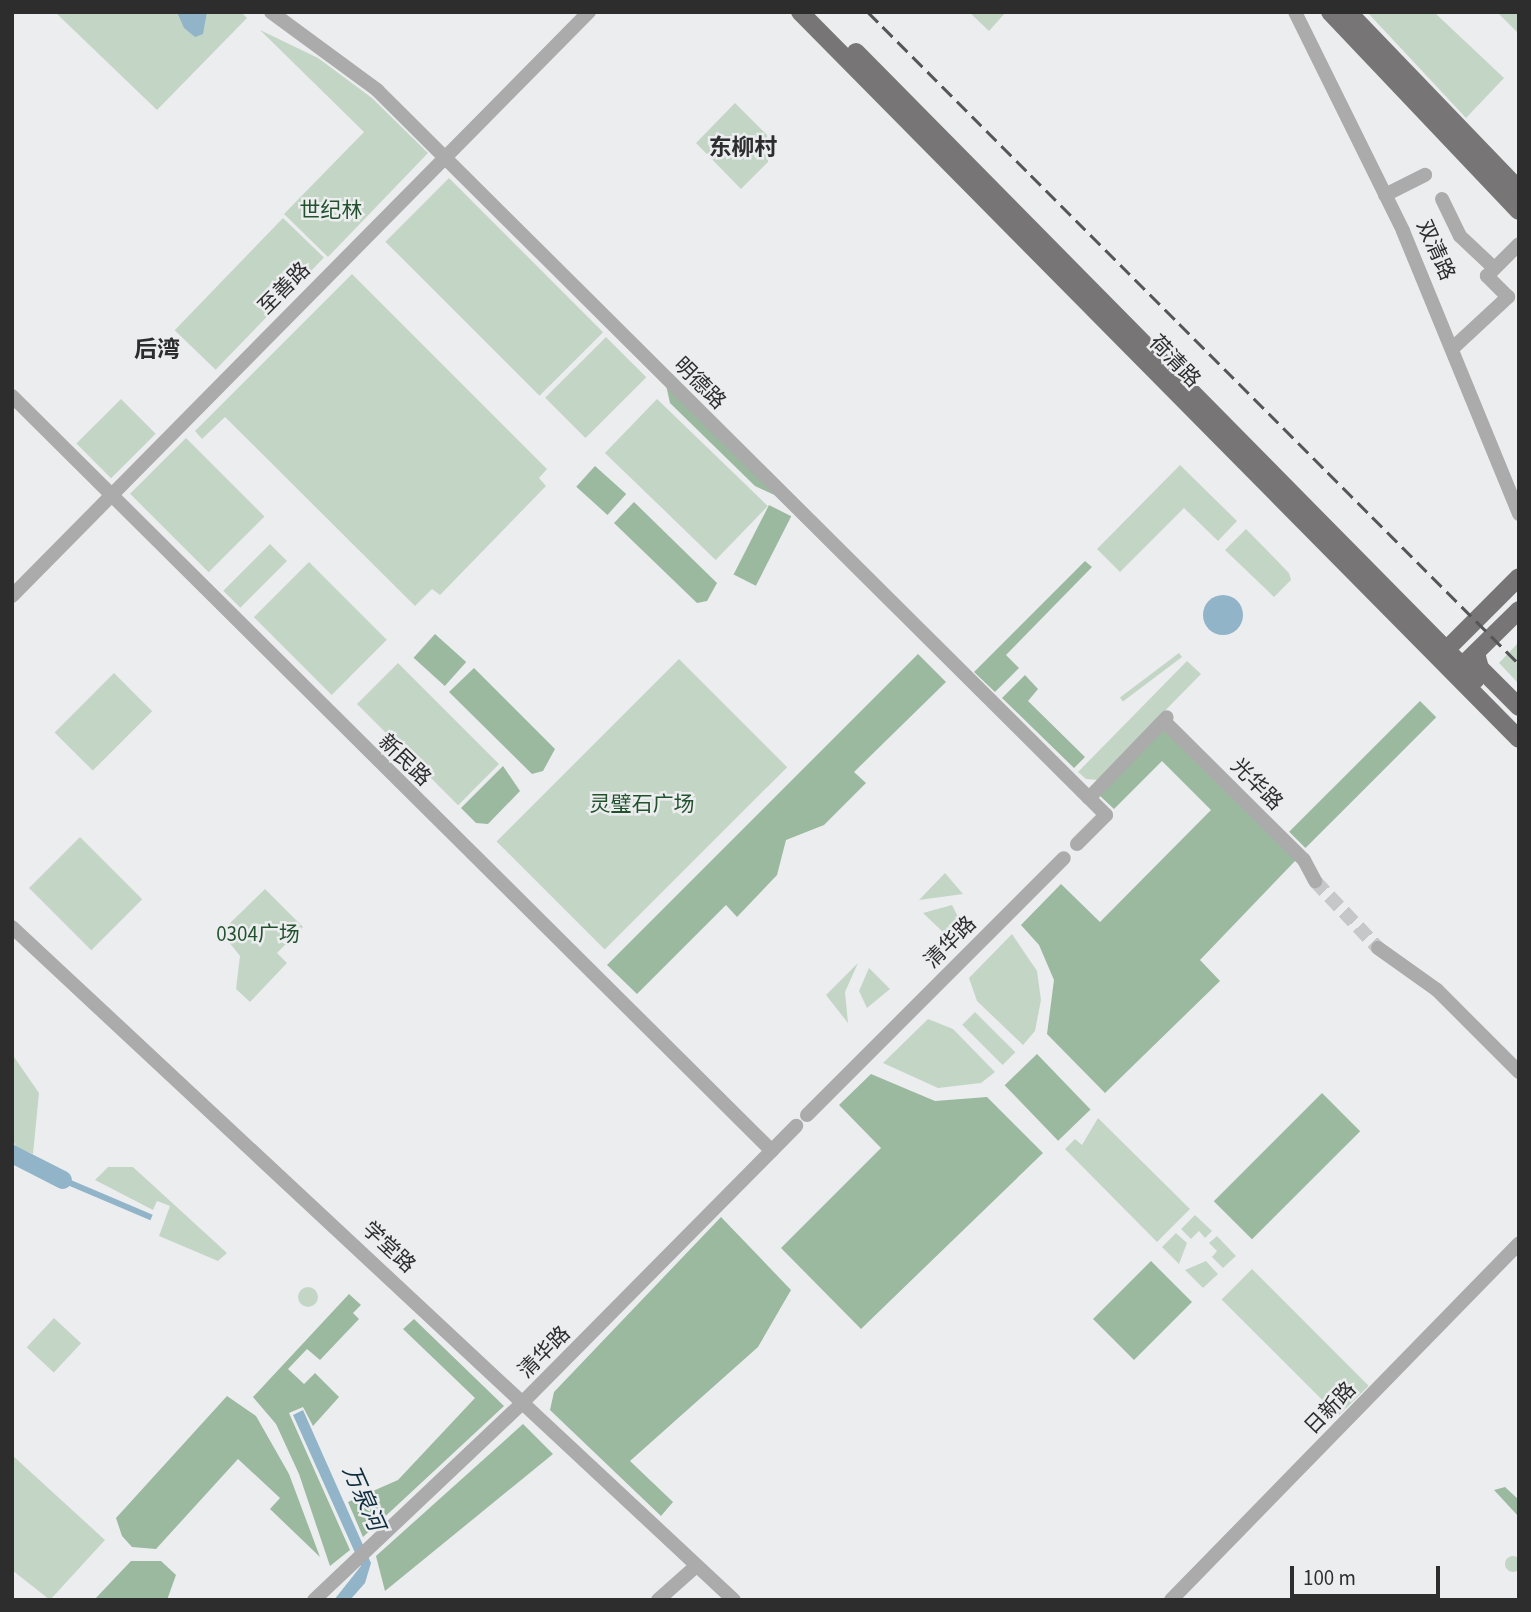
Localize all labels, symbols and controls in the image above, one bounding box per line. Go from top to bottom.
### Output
district label: 东柳村 [709,134,777,162]
park label: 世纪林 [300,197,362,223]
street label: 双清路 [1412,216,1460,284]
street label: 至善路 [253,257,315,319]
street label: 荷清路 [1144,330,1206,392]
district label: 后湾 [134,336,180,364]
street label: 明德路 [669,352,731,414]
street label: 新民路 [374,729,436,791]
street label: 光华路 [1226,753,1288,815]
park label: 灵璧石广场 [590,791,694,817]
street label: 清华路 [919,911,981,973]
park label: 0304广场 [216,921,300,947]
street label: 学堂路 [357,1216,421,1278]
street label: 清华路 [513,1321,575,1383]
street label: 日新路 [1299,1377,1361,1439]
water label: 万泉河 [336,1461,390,1535]
scale bar [1293,1552,1444,1596]
text: 100 m [1303,1563,1356,1593]

